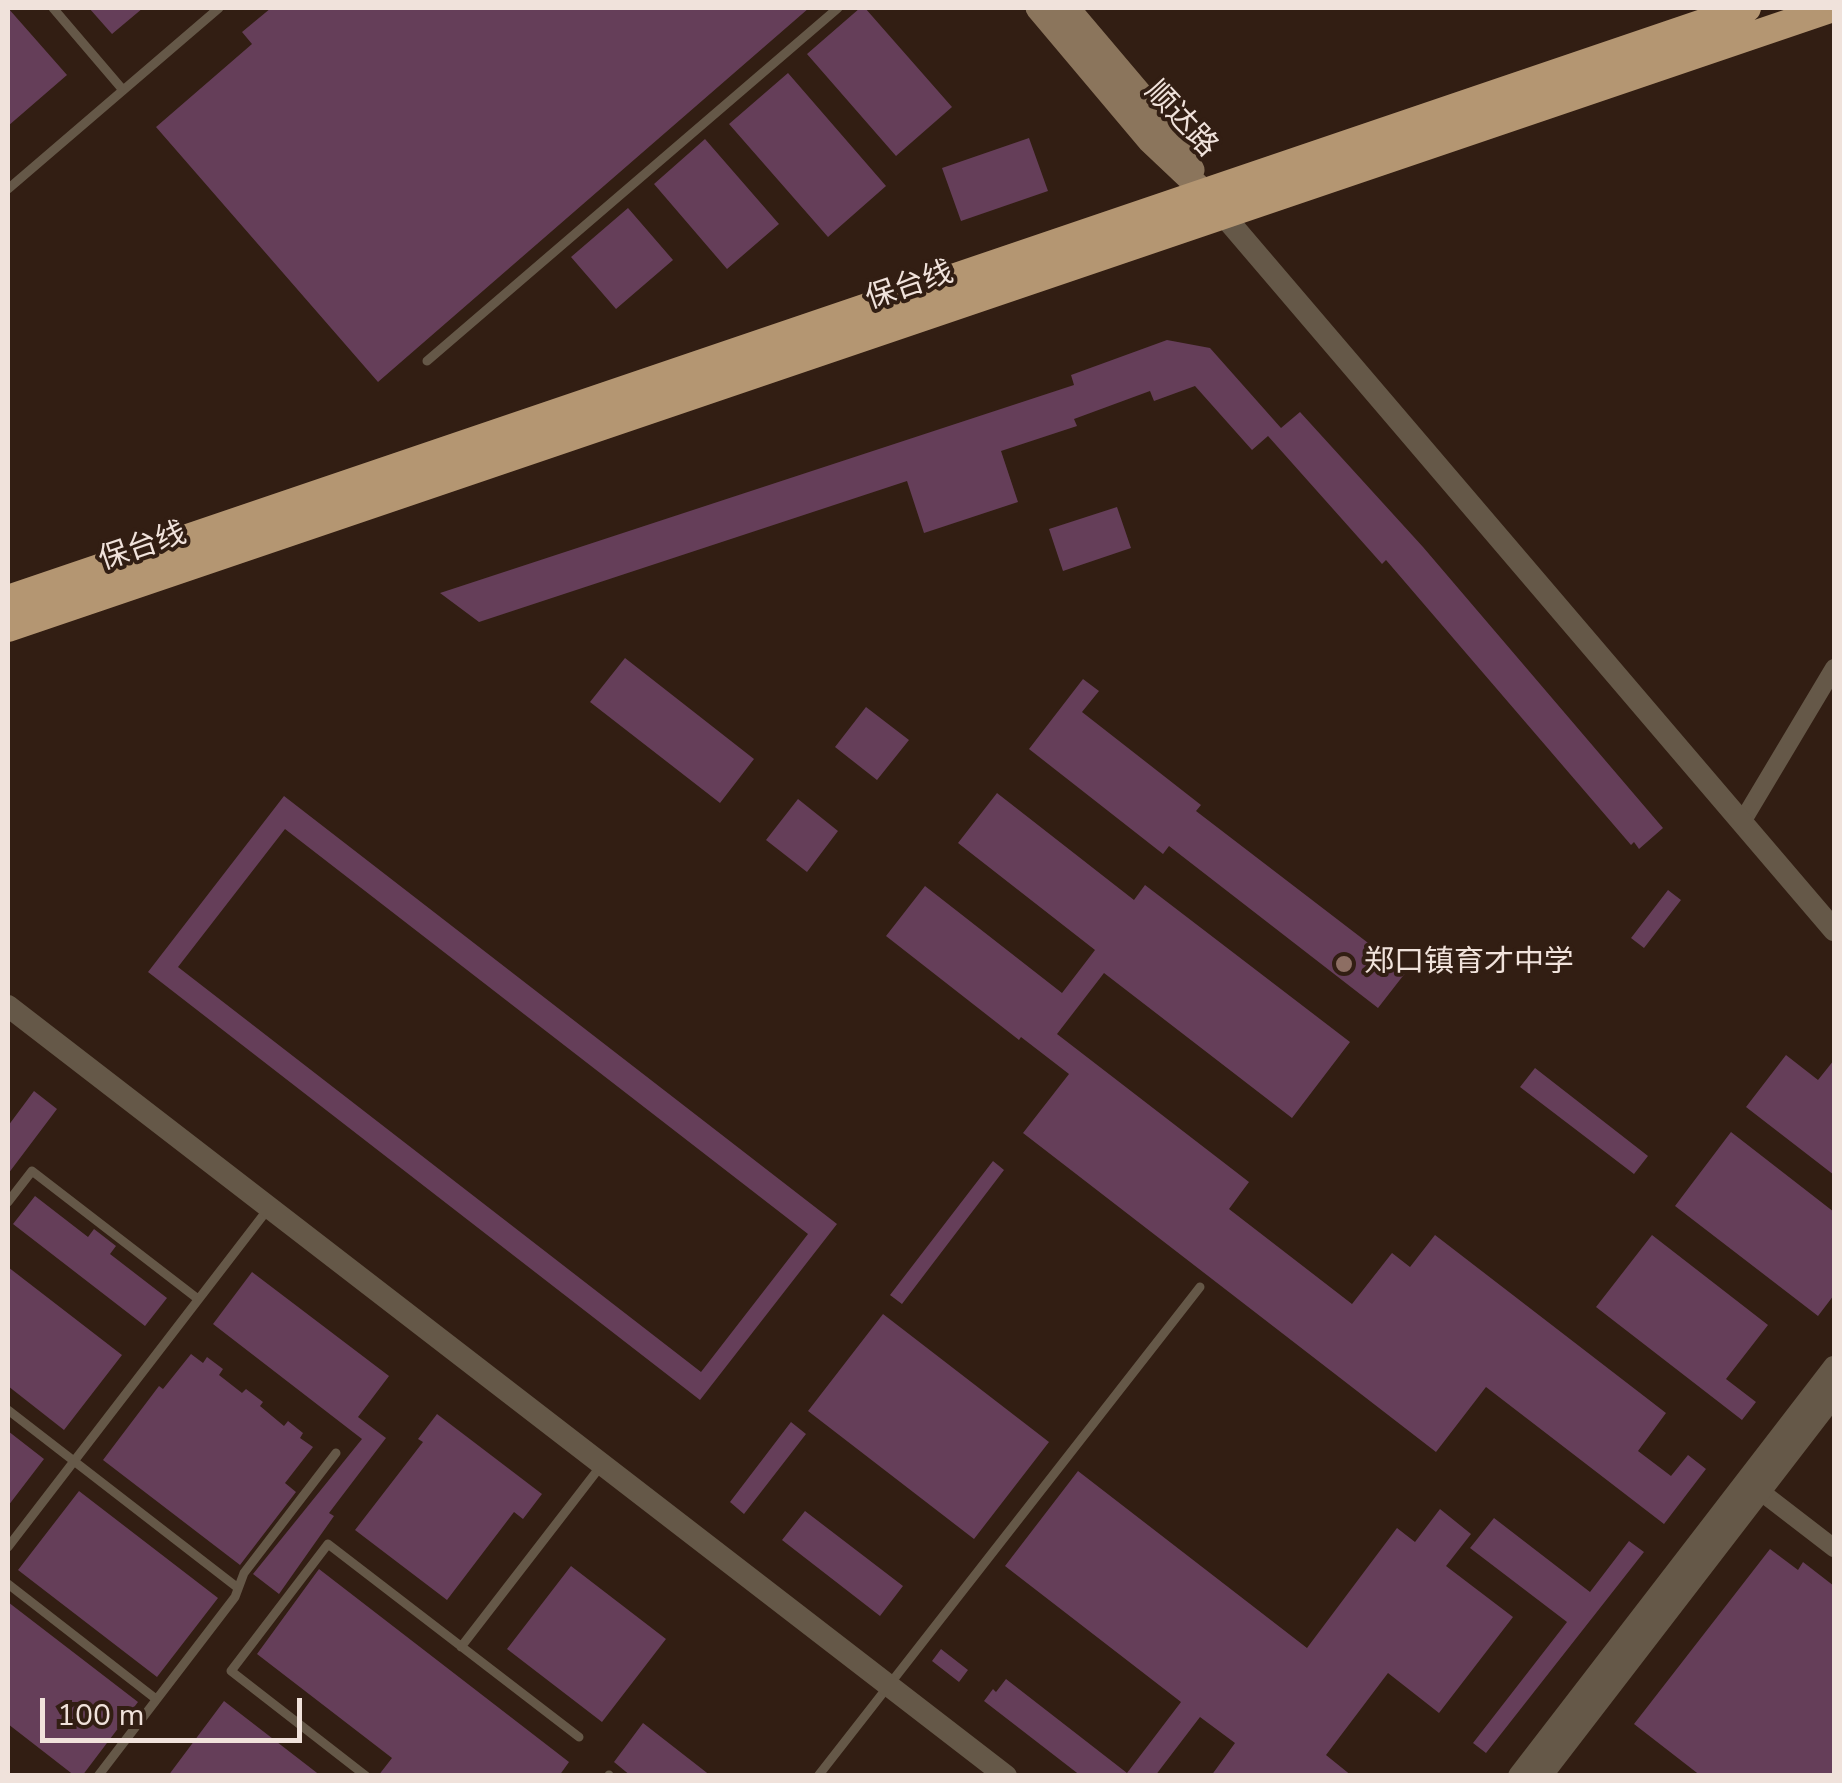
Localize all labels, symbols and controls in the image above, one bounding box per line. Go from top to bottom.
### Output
street label: 顺达路 [1136,75,1224,165]
street label: 保台线 [862,255,958,319]
street label: 保台线 [95,516,191,580]
place label: 郑口镇育才中学 [1364,946,1574,982]
marker: 郑口镇育才中学 [1333,953,1355,975]
scale bar [45,1678,308,1740]
text: 100 m [57,1695,144,1736]

